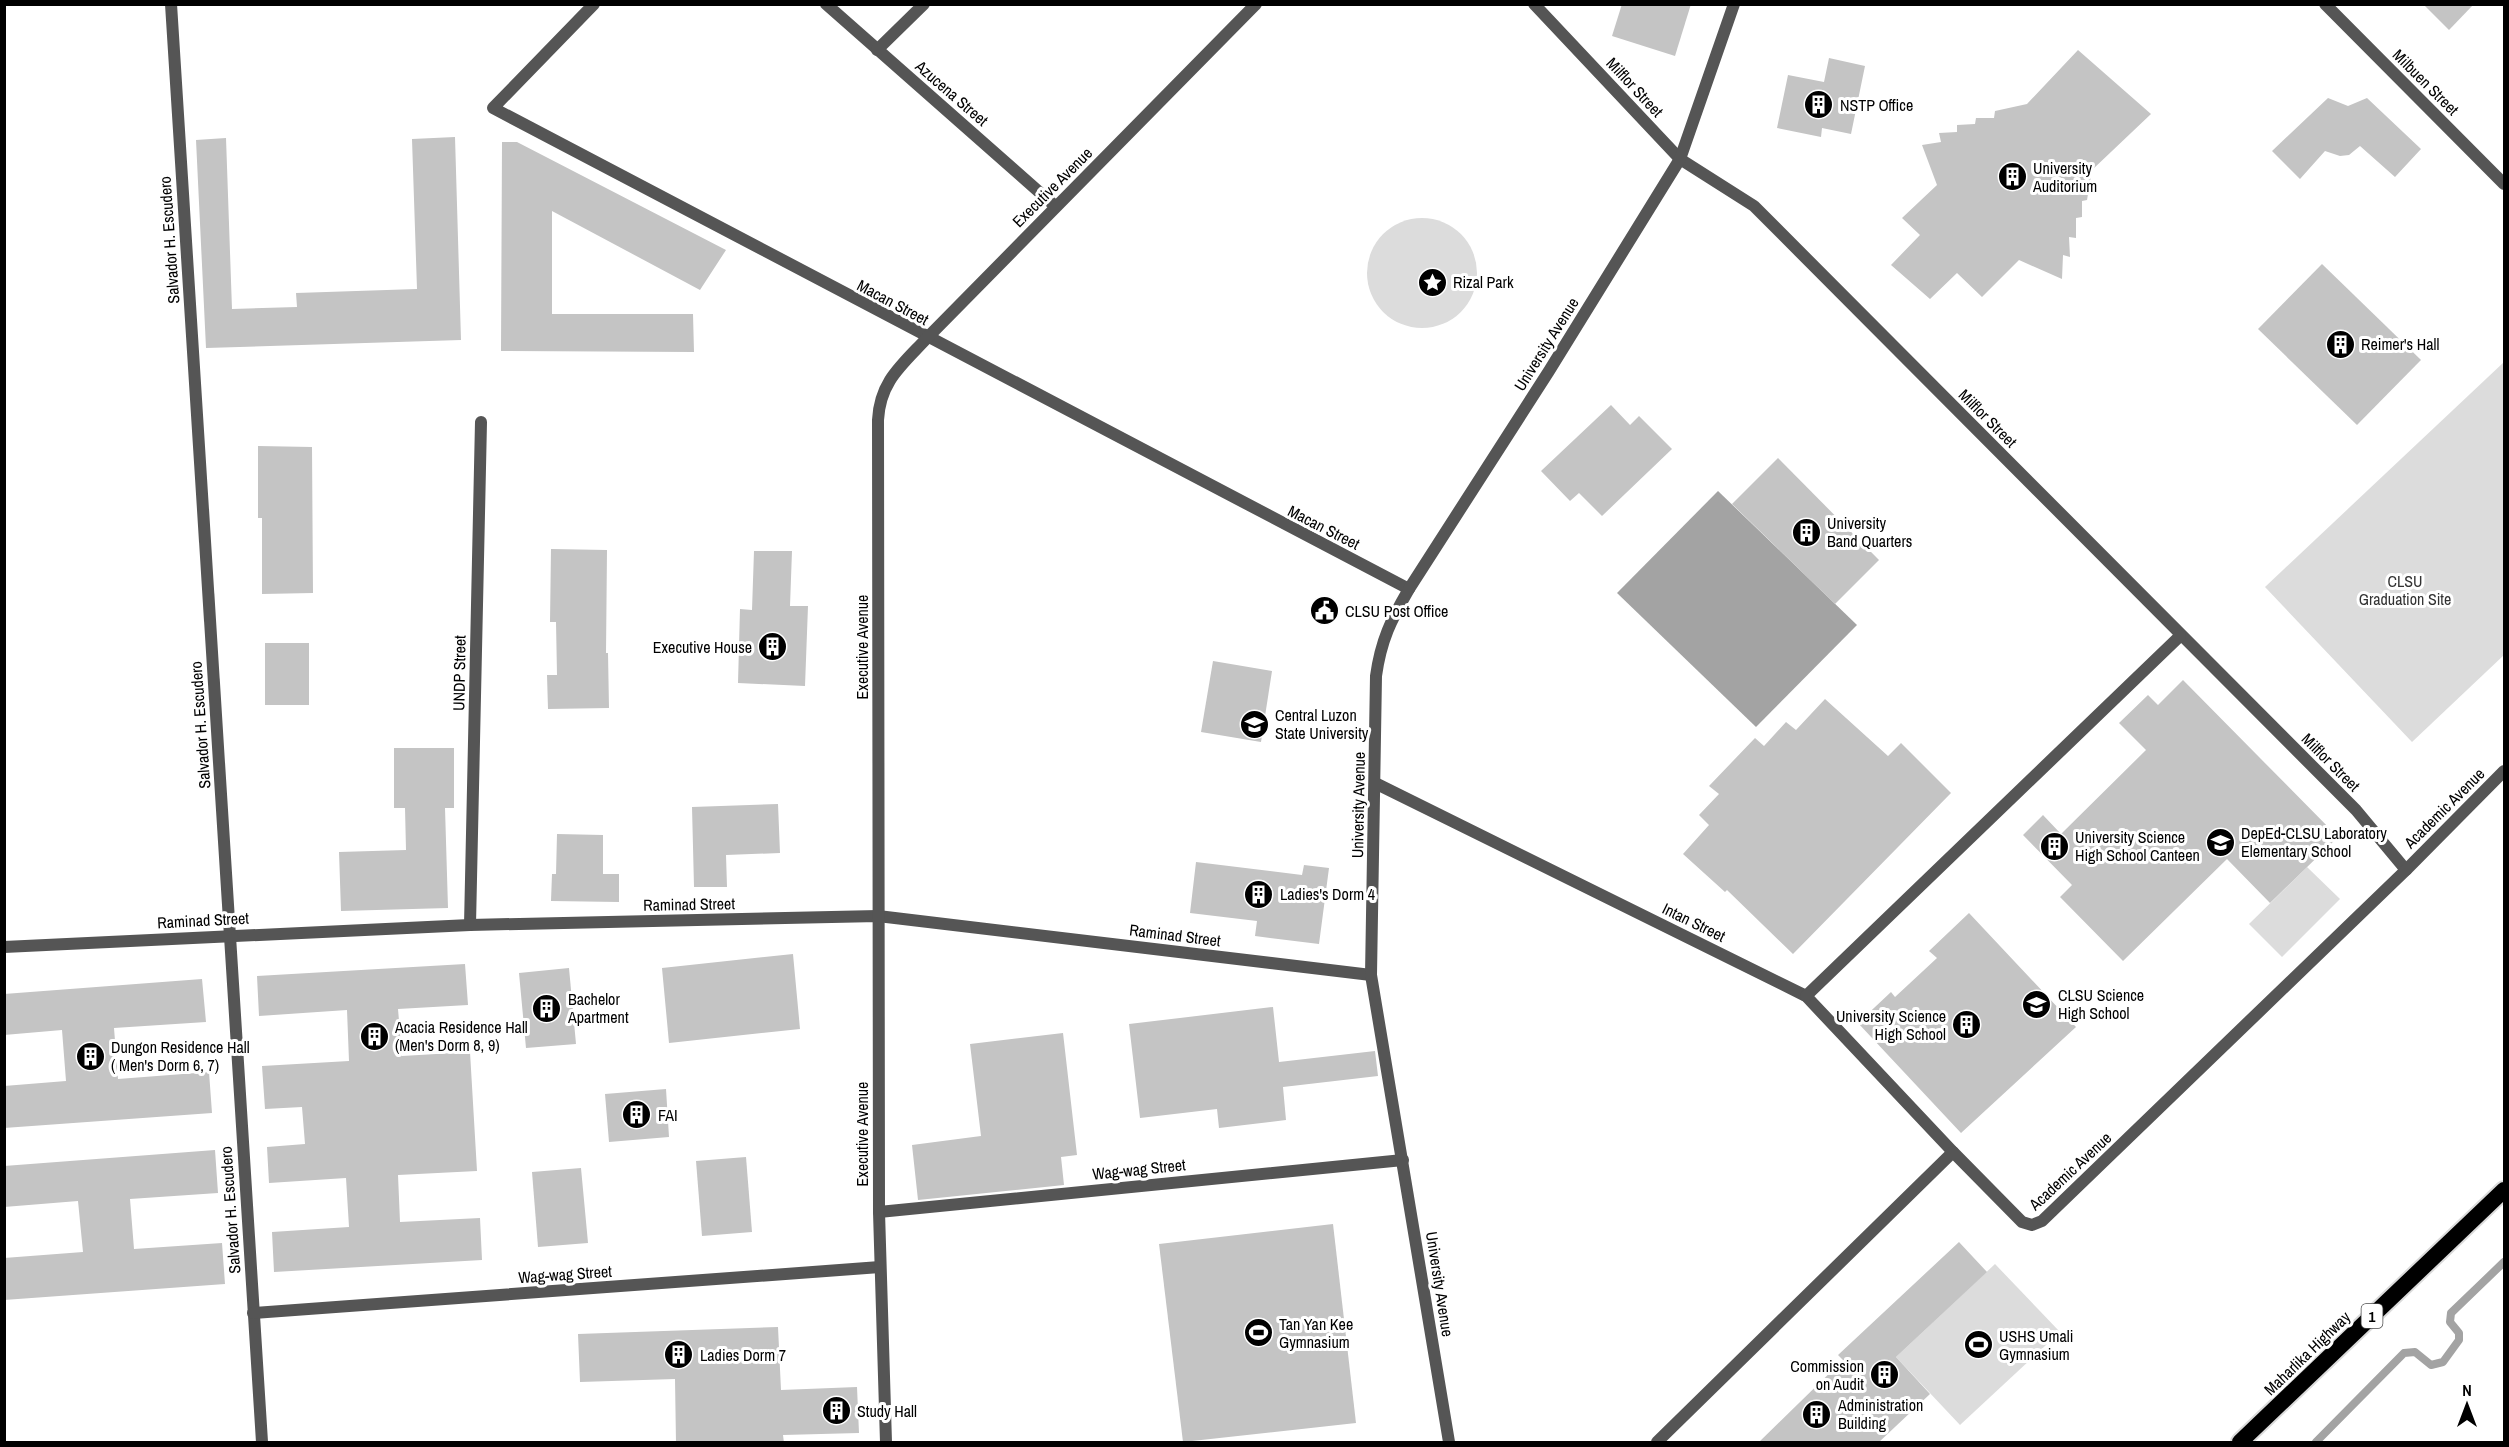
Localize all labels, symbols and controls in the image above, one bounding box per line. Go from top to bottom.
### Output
street label: Milbuen Street [2388,44,2464,120]
street label: Milflor Street [1602,52,1669,122]
street label: Azucena Street [910,55,993,131]
building icon: NSTP Office [1803,89,1835,121]
place label: NSTP Office [1840,94,1913,116]
street label: Executive Avenue [1007,142,1097,232]
place label: University Auditorium [2032,157,2097,197]
building icon: University Auditorium [1996,161,2028,193]
street label: Salvador H. Escudero [154,176,184,304]
place icon: Rizal Park [1416,266,1448,298]
place label: Rizal Park [1453,271,1514,293]
street label: Macan Street [853,274,933,330]
street label: University Avenue [1509,293,1583,395]
building icon: Reimer's Hall [2324,328,2356,360]
place label: Reimer's Hall [2361,333,2439,355]
street label: Milflor Street [1954,384,2022,452]
street label: Macan Street [1284,499,1364,555]
place label: University Band Quarters [1827,512,1912,552]
building icon: University Band Quarters [1790,516,1822,548]
park label: CLSU Graduation Site [2359,570,2451,610]
street label: Executive Avenue [851,595,873,699]
public building icon: CLSU Post Office [1308,595,1340,627]
place label: CLSU Post Office [1345,600,1448,622]
building icon: Executive House [757,631,789,663]
street label: UNDP Street [447,635,471,711]
place label: Executive House [653,636,752,658]
street label: Salvador H. Escudero [185,661,215,789]
place label: Central Luzon State University [1275,704,1369,744]
school or university icon: Central Luzon State University [1238,708,1270,740]
street label: Milflor Street [2297,728,2365,796]
street label: University Avenue [1346,752,1370,858]
street label: Academic Avenue [2398,763,2489,854]
place label: DepEd-CLSU Laboratory Elementary School [2241,822,2387,862]
place label: University Science High School Canteen [2075,826,2200,866]
school or university icon: DepEd-CLSU Laboratory Elementary School [2204,826,2236,858]
building icon: University Science High School Canteen [2038,830,2070,862]
building icon: Ladies's Dorm 4 [1243,878,1275,910]
place label: Ladies's Dorm 4 [1280,883,1375,905]
street label: Raminad Street [643,892,735,916]
street label: Intan Street [1659,897,1730,947]
street label: Raminad Street [157,907,250,933]
street label: Raminad Street [1128,918,1222,952]
place label: CLSU Science High School [2058,984,2144,1024]
place label: Bachelor Apartment [567,988,629,1028]
school or university icon: CLSU Science High School [2021,988,2053,1020]
building icon: Bachelor Apartment [531,992,563,1024]
place label: University Science High School [1836,1005,1946,1045]
building icon: University Science High School [1951,1009,1983,1041]
place label: Acacia Residence Hall (Men's Dorm 8, 9) [394,1016,528,1056]
building icon: Acacia Residence Hall (Men's Dorm 8, 9) [358,1020,390,1052]
place label: Dungon Residence Hall ( Men's Dorm 6, 7) [111,1036,250,1076]
building icon: Dungon Residence Hall ( Men's Dorm 6, 7) [74,1040,106,1072]
street label: Executive Avenue [851,1082,873,1186]
building icon: FAI [621,1099,653,1131]
place label: FAI [658,1104,678,1126]
street label: Academic Avenue [2023,1127,2116,1216]
street label: Salvador H. Escudero [215,1146,245,1274]
street label: Wag-wag Street [1091,1153,1187,1185]
street label: University Avenue [1421,1230,1459,1338]
street label: Wag-wag Street [518,1260,613,1288]
road number: 1 [2362,1304,2382,1328]
street label: Maharlika Highway [2259,1306,2355,1400]
place label: Tan Yan Kee Gymnasium [1279,1313,1353,1353]
sports icon: Tan Yan Kee Gymnasium [1242,1317,1274,1349]
place label: USHS Umali Gymnasium [1999,1325,2073,1365]
sports icon: USHS Umali Gymnasium [1962,1329,1994,1361]
building icon: Ladies Dorm 7 [663,1339,695,1371]
place label: Ladies Dorm 7 [700,1344,786,1366]
place label: Commission on Audit [1790,1355,1864,1395]
building icon: Commission on Audit [1869,1359,1901,1391]
north arrow [2437,1375,2497,1435]
text: N [2462,1379,2472,1401]
place label: Administration Building [1837,1394,1923,1434]
building icon: Study Hall [820,1395,852,1427]
building icon: Administration Building [1801,1398,1833,1430]
place label: Study Hall [857,1400,917,1422]

